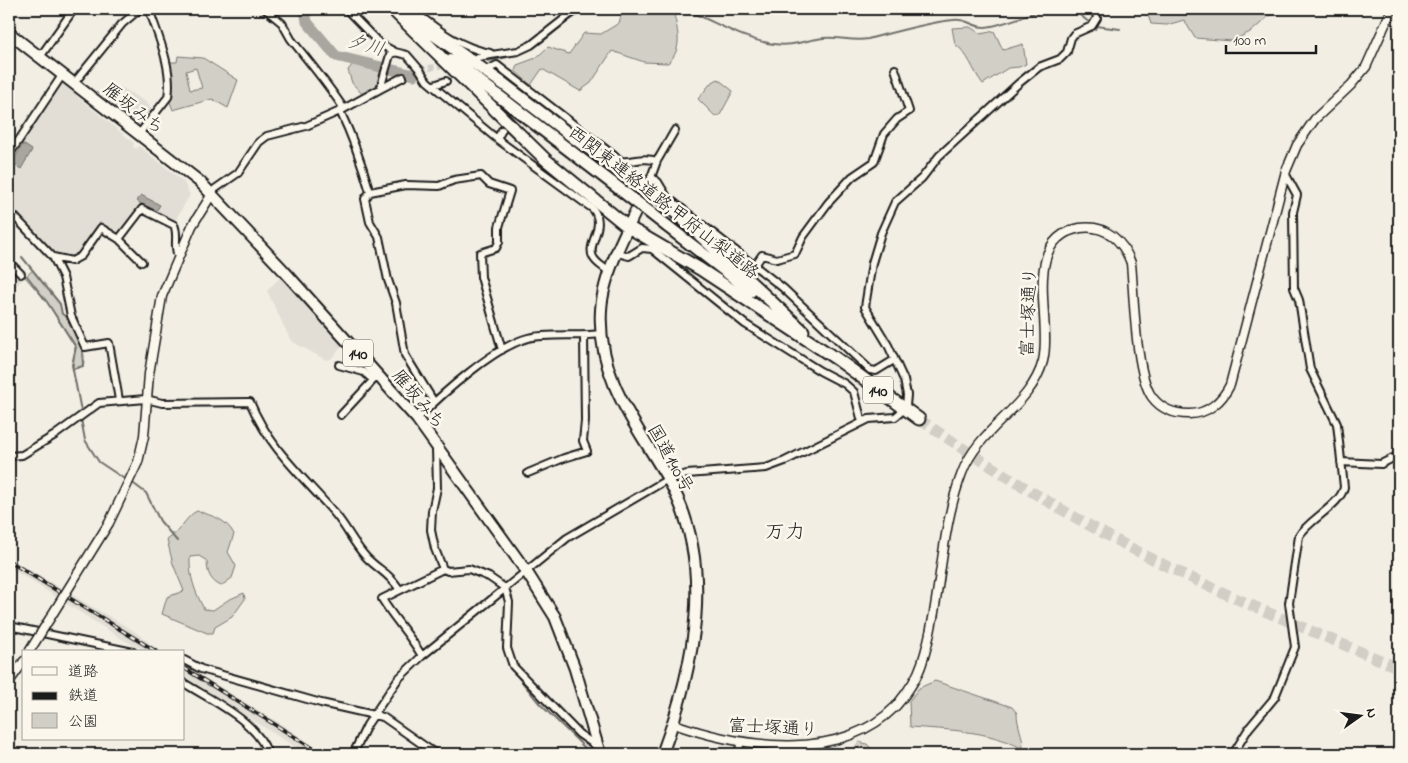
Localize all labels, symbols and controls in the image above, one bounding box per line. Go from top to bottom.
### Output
scale bar [1226,22,1316,54]
water label: 夕川 [343,28,387,64]
text: 100 m [1233,30,1266,52]
street label: 雁坂みち [97,77,169,142]
street label: 西関東連絡道路;甲府山梨道路 [562,121,764,287]
street label: 富士塚通り [1015,267,1045,357]
road number: 140 [343,339,373,366]
street label: 雁坂みち [385,365,450,436]
road number: 140 [863,376,893,404]
street label: 国道140号 [640,420,699,498]
district label: 万力 [765,519,805,548]
legend [22,650,185,740]
text: 道路 [68,661,98,683]
text: 鉄道 [68,685,98,707]
north arrow [1336,690,1386,740]
text: N [1360,706,1382,720]
text: 公園 [68,711,98,733]
street label: 富士塚通り [727,714,819,744]

